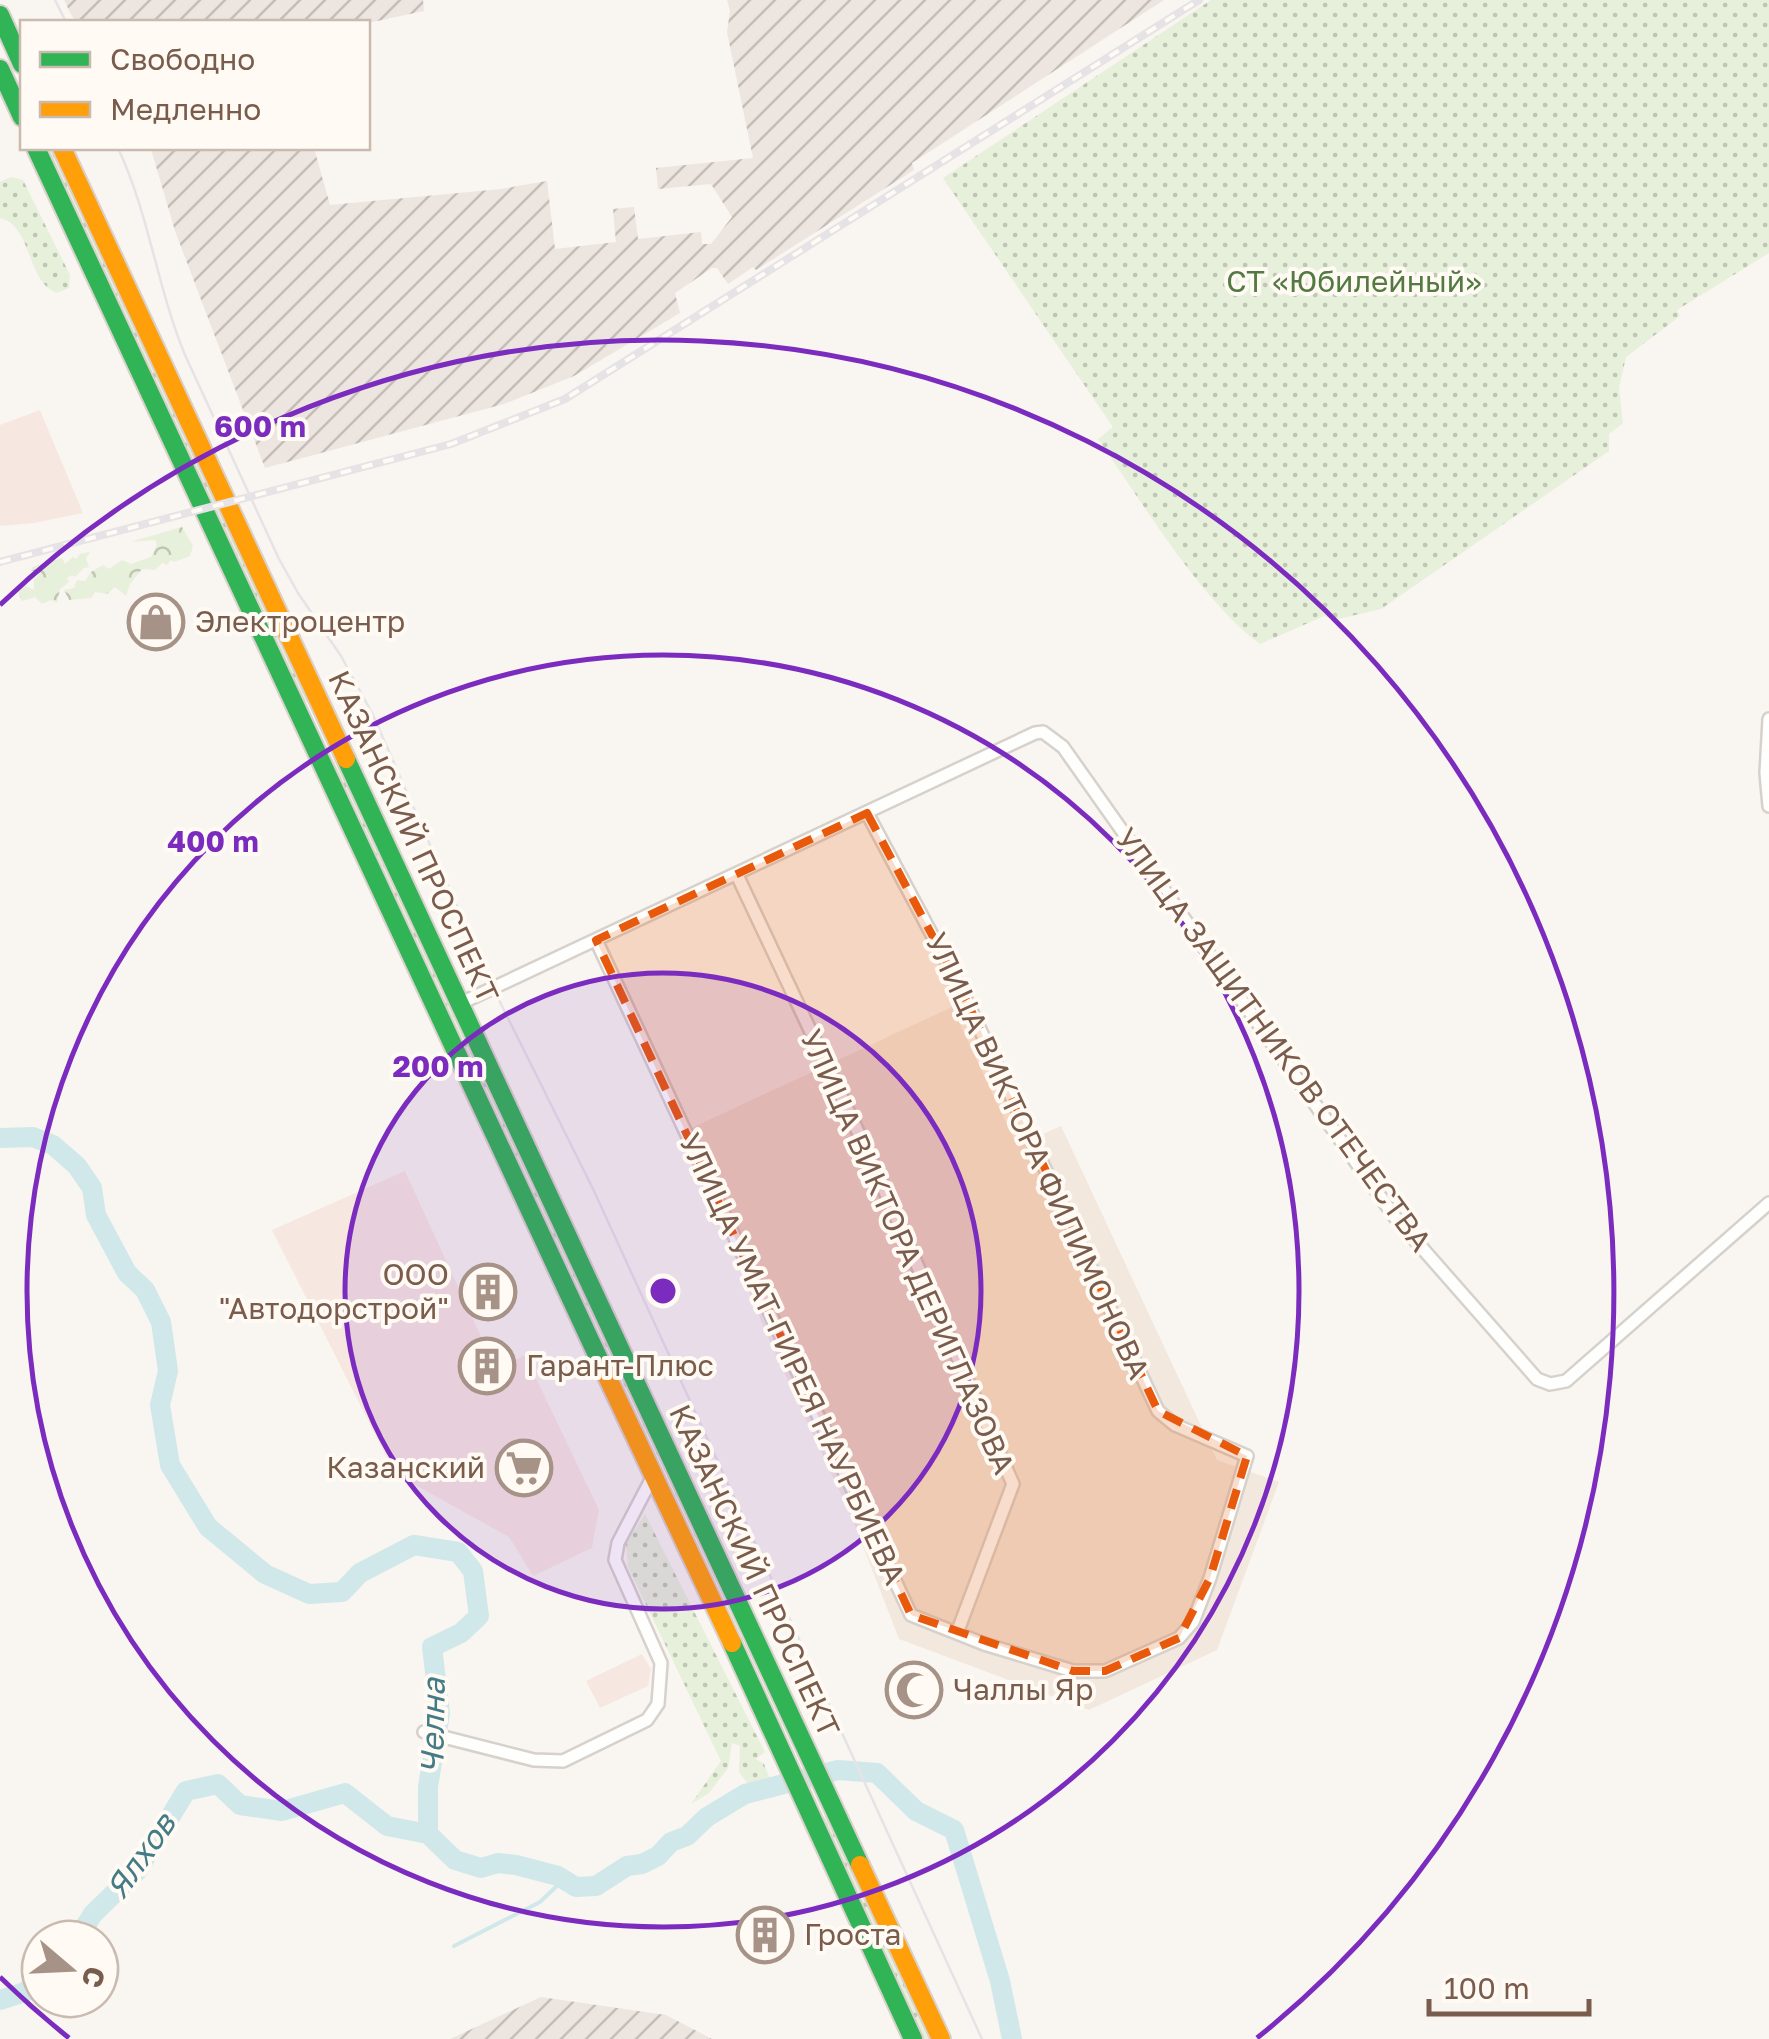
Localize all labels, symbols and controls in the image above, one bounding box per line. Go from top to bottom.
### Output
legend [20,20,370,150]
text: Свободно [110,41,255,77]
text: Медленно [110,91,261,127]
park label: СТ «Юбилейный» [1226,263,1482,299]
text: 600 m [214,408,306,444]
shop icon: Электроцентр [126,592,186,652]
place label: Электроцентр [195,603,405,639]
street label: КАЗАНСКИЙ ПРОСПЕКТ [321,665,507,1008]
street label: УЛИЦА ЗАЩИТНИКОВ ОТЕЧЕСТВА [1108,821,1440,1258]
text: 400 m [167,823,259,859]
street label: УЛИЦА ВИКТОРА ФИЛИМОНОВА [918,927,1157,1385]
street label: УЛИЦА ВИКТОРА ДЕРИГЛАЗОВА [793,1024,1023,1479]
text: 200 m [392,1048,484,1084]
street label: УЛИЦА УМАТ-ГИРЕЯ НАУРБИЕВА [672,1127,914,1590]
place label: ООО "Автодорстрой" [219,1256,449,1326]
building icon: ООО "Автодорстрой" [458,1262,518,1322]
centre of rings [645,1273,681,1309]
building icon: Гарант-Плюс [457,1336,517,1396]
place label: Гарант-Плюс [526,1347,714,1383]
street label: КАЗАНСКИЙ ПРОСПЕКТ [662,1399,848,1742]
supermarket icon: Казанский [494,1438,554,1498]
place label: Казанский [326,1449,485,1485]
mosque icon: Чаллы Яр [884,1660,944,1720]
place label: Чаллы Яр [953,1671,1094,1707]
water label: Челна [412,1676,452,1774]
water label: Ялхов [97,1804,184,1905]
building icon: Гроста [735,1905,795,1965]
place label: Гроста [804,1916,901,1952]
north arrow [20,1919,120,2019]
scale bar [1429,1954,1589,2016]
text: С [75,1963,113,1992]
text: 100 m [1444,1970,1530,2006]

